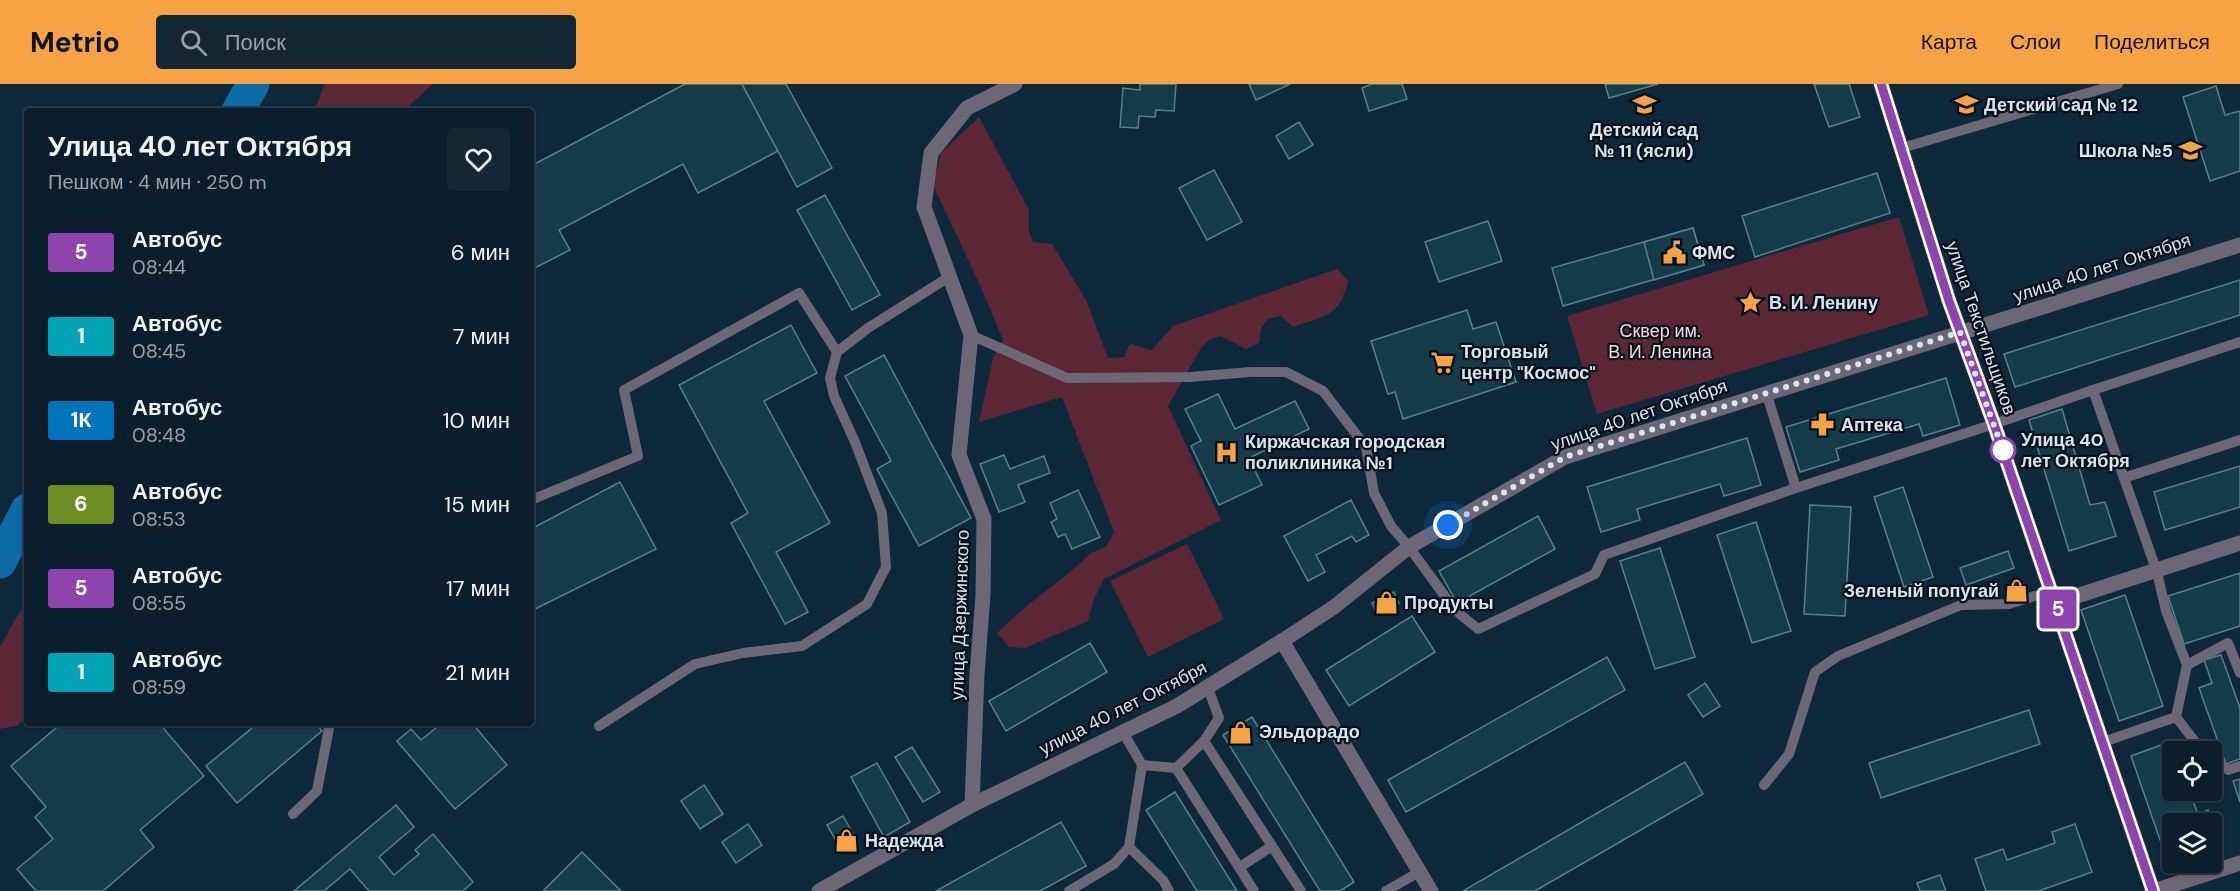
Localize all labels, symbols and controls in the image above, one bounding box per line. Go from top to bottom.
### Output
search box [156,15,576,69]
text: Metrio [30,24,120,61]
icon: search [177,26,210,59]
text: Поиск [225,28,286,57]
text: Карта [1921,28,1977,56]
text: Слои [2010,28,2061,56]
text: Поделиться [2094,28,2210,56]
school or university icon: Детский сад № 11 (ясли) [1631,91,1657,117]
school or university icon: Детский сад № 12 [1953,92,1979,118]
place label: Детский сад № 12 [1984,93,2138,117]
place label: Детский сад № 11 (ясли) [1590,118,1699,163]
text: Улица 40 лет Октября [48,128,352,165]
button: heart [447,128,510,191]
school or university icon: Школа №5 [2178,138,2204,164]
place label: Школа №5 [2079,139,2173,163]
text: Пешком · 4 мин · 250 m [48,169,267,195]
text: Автобус [132,225,222,254]
street label: улица 40 лет Октября [2010,228,2194,308]
text: 5 [74,238,88,266]
text: 6 мин [451,238,510,267]
street label: улица Текстильщиков [1940,238,2022,418]
public building icon: ФМС [1661,240,1687,266]
place label: ФМС [1692,241,1735,265]
text: 08:44 [132,254,186,280]
place icon: В. И. Ленину [1738,290,1764,316]
place label: В. И. Ленину [1769,291,1878,315]
text: Автобус [132,309,222,338]
park label: Сквер им. В. И. Ленина [1608,319,1713,364]
text: 1 [77,322,85,350]
text: 7 мин [453,322,510,351]
text: 08:45 [132,338,186,364]
place label: Торговый центр "Космос" [1461,340,1596,385]
supermarket icon: Торговый центр "Космос" [1430,349,1456,375]
street label: улица 40 лет Октября [1548,374,1730,456]
text: Автобус [132,393,222,422]
text: 1К [71,406,91,434]
text: 10 мин [443,406,510,435]
pharmacy icon: Аптека [1810,412,1836,438]
place label: Аптека [1841,413,1904,437]
text: 08:48 [132,422,186,448]
place label: Улица 40 лет Октября [2021,428,2130,473]
place label: Киржачская городская поликлиника №1 [1245,430,1445,475]
marker: Улица 40 лет Октября [1990,437,2016,463]
hospital icon: Киржачская городская поликлиника №1 [1214,439,1240,465]
text: Автобус [132,477,222,506]
text: 6 [74,490,88,518]
text: 15 мин [444,490,510,519]
text: 08:53 [132,506,186,532]
your location [1433,510,1463,540]
street label: улица Дзержинского [945,529,975,701]
text: Автобус [132,561,222,590]
text: 5 [74,574,88,602]
text: 17 мин [446,574,510,603]
shop icon: Зеленый попугай [2004,578,2030,604]
place label: Зеленый попугай [1844,579,1999,603]
text: 08:55 [132,590,186,616]
shop icon: Продукты [1373,590,1399,616]
line badge: 5 [2038,590,2078,628]
place label: Продукты [1404,591,1494,615]
text: 5 [2051,595,2065,623]
text: Автобус [132,645,222,674]
street label: улица 40 лет Октября [1035,655,1211,761]
text: 1 [77,658,85,686]
text: 21 мин [445,658,510,687]
text: 08:59 [132,674,186,700]
shop icon: Эльдорадо [1228,719,1254,745]
place label: Эльдорадо [1259,720,1360,744]
map controls [2162,741,2222,873]
button: locate [2162,741,2222,801]
button: layers [2162,813,2222,873]
shop icon: Надежда [834,828,860,854]
place label: Надежда [865,829,944,853]

